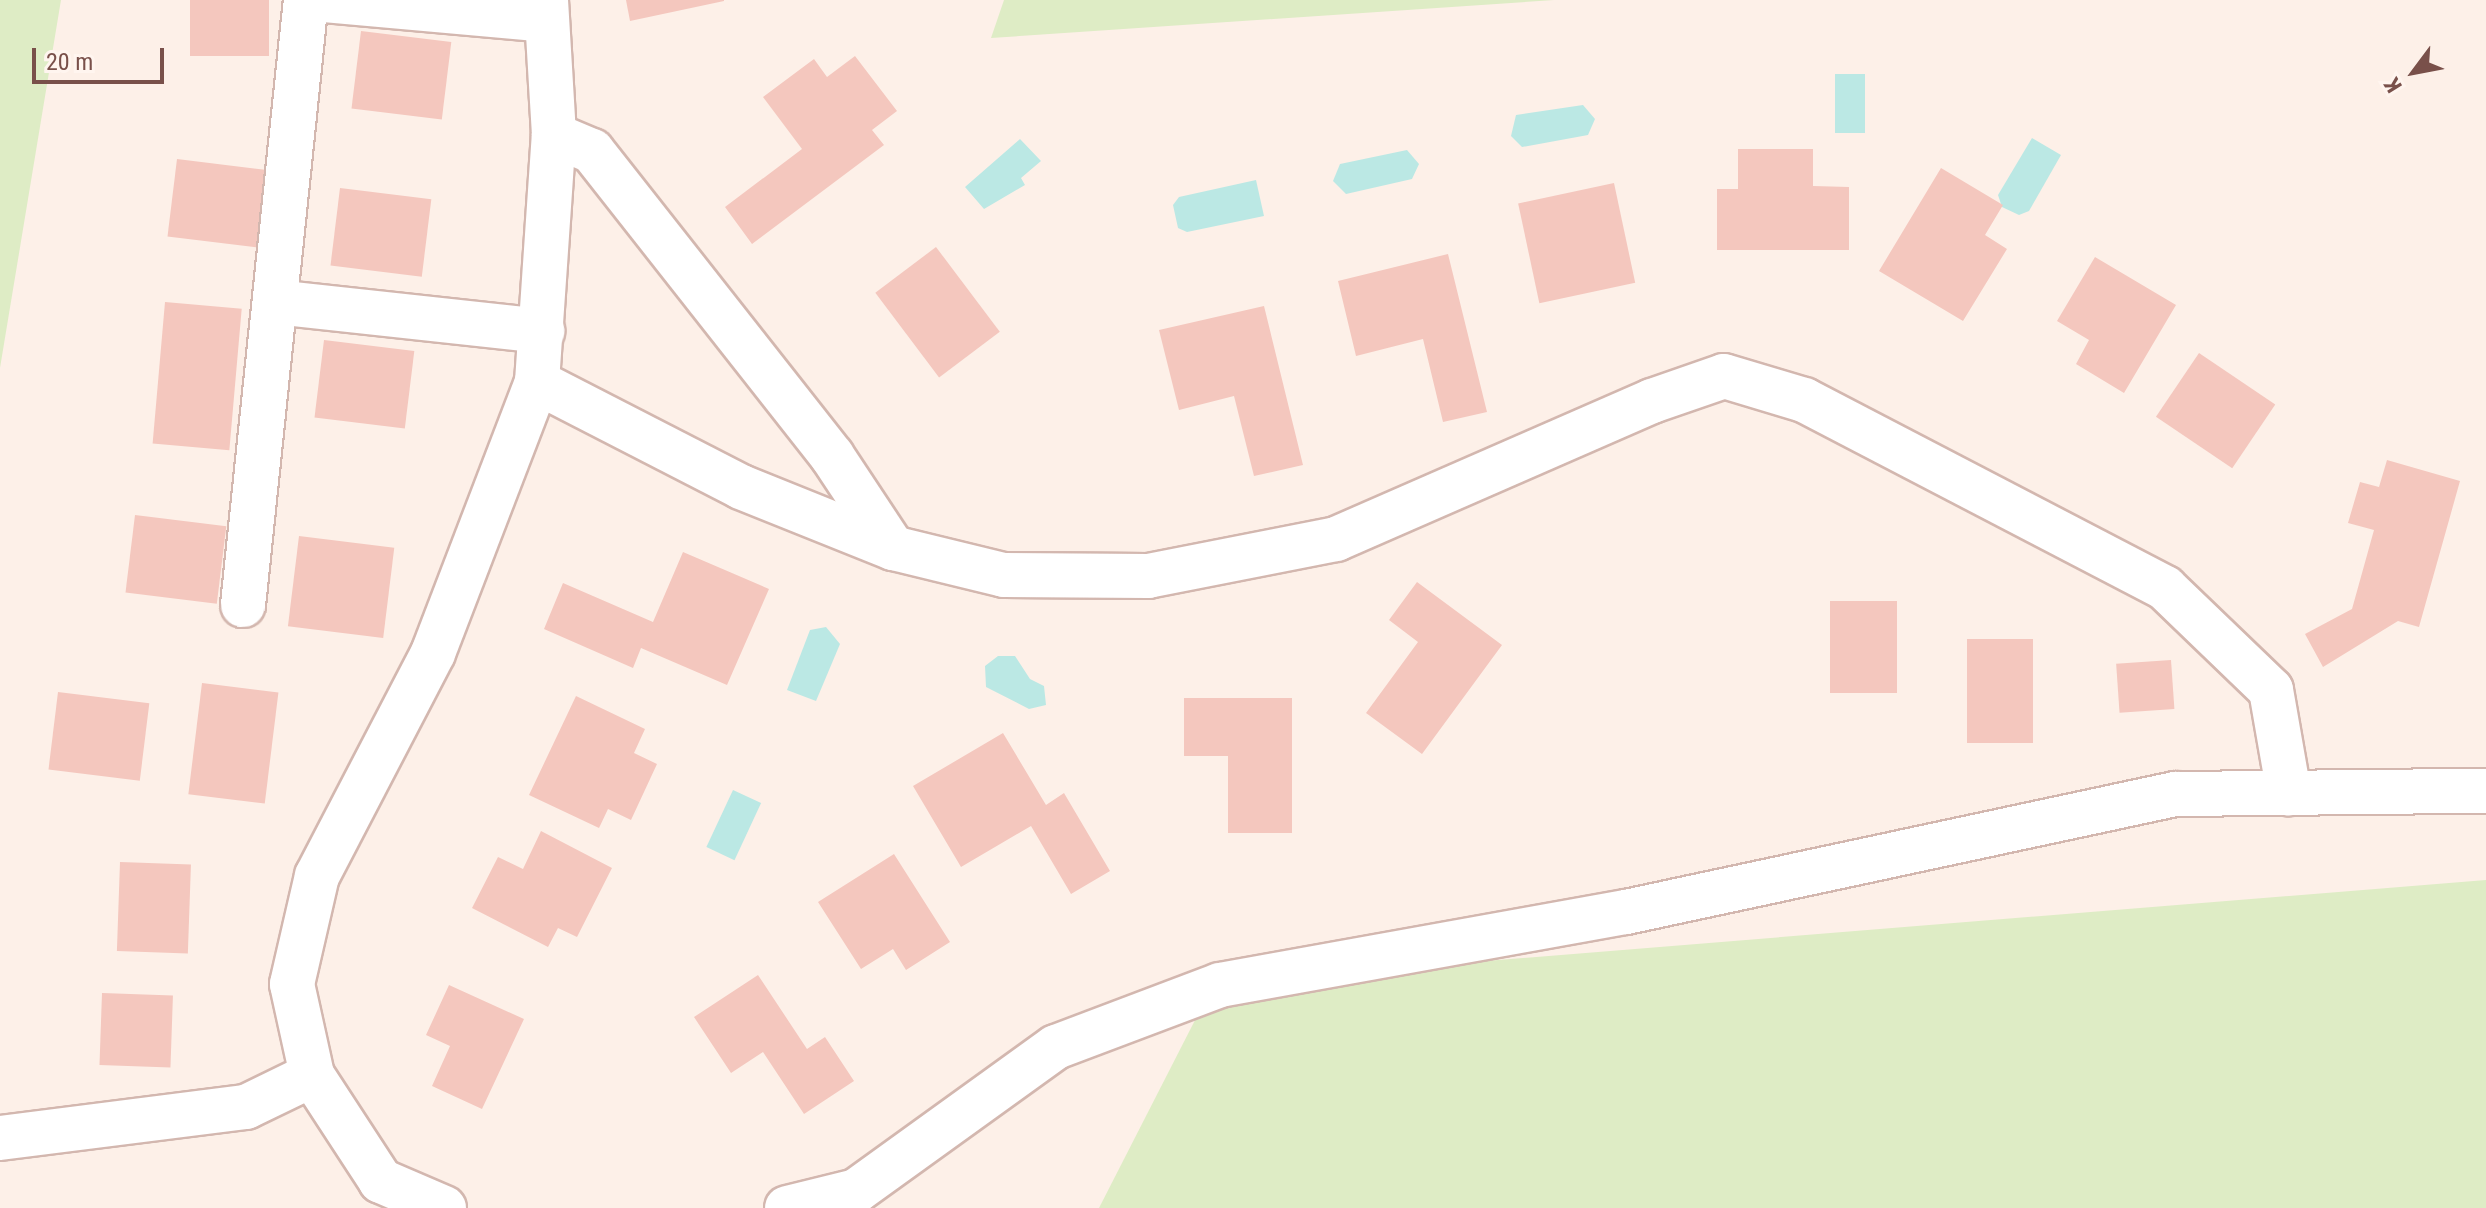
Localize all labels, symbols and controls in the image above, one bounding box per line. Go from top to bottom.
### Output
scale bar [36,32,168,82]
north arrow [2374,32,2454,112]
text: 20 m [46,48,93,76]
text: K [2379,73,2407,97]

